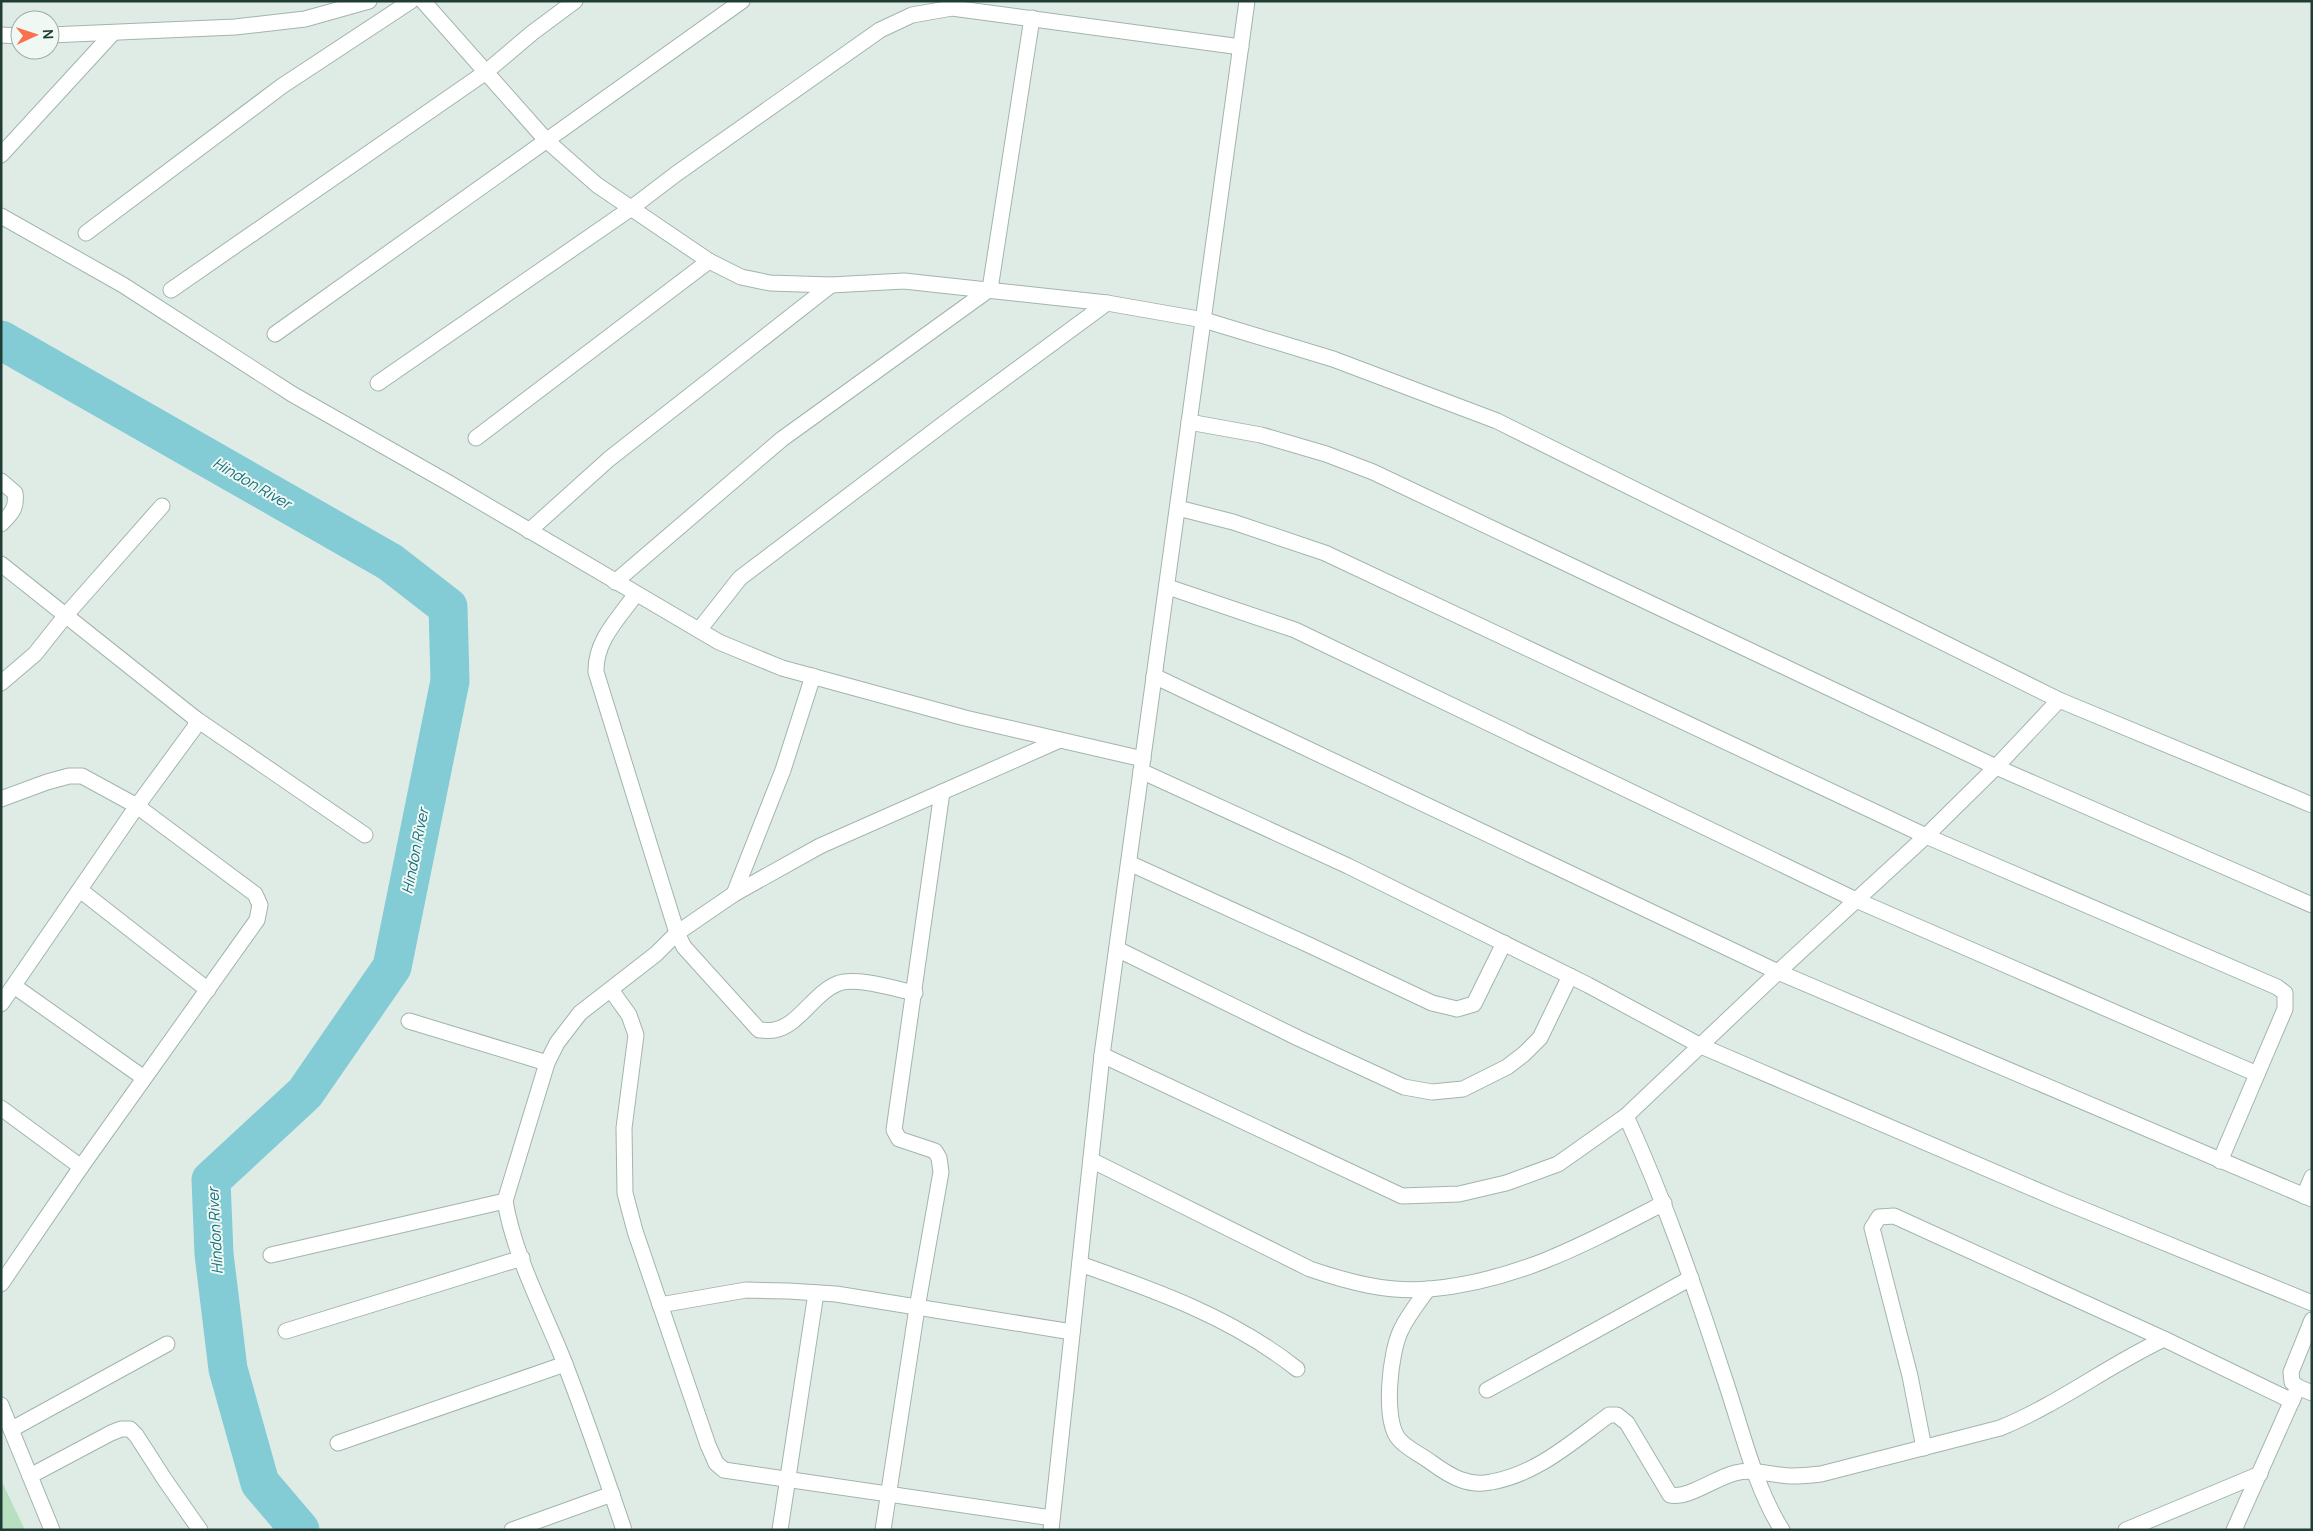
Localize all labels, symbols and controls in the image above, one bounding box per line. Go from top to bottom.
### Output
north arrow [10,10,60,60]
text: N [39,29,58,40]
water label: Hindon River [209,452,297,515]
water label: Hindon River [396,804,434,896]
water label: Hindon River [202,1185,228,1275]

